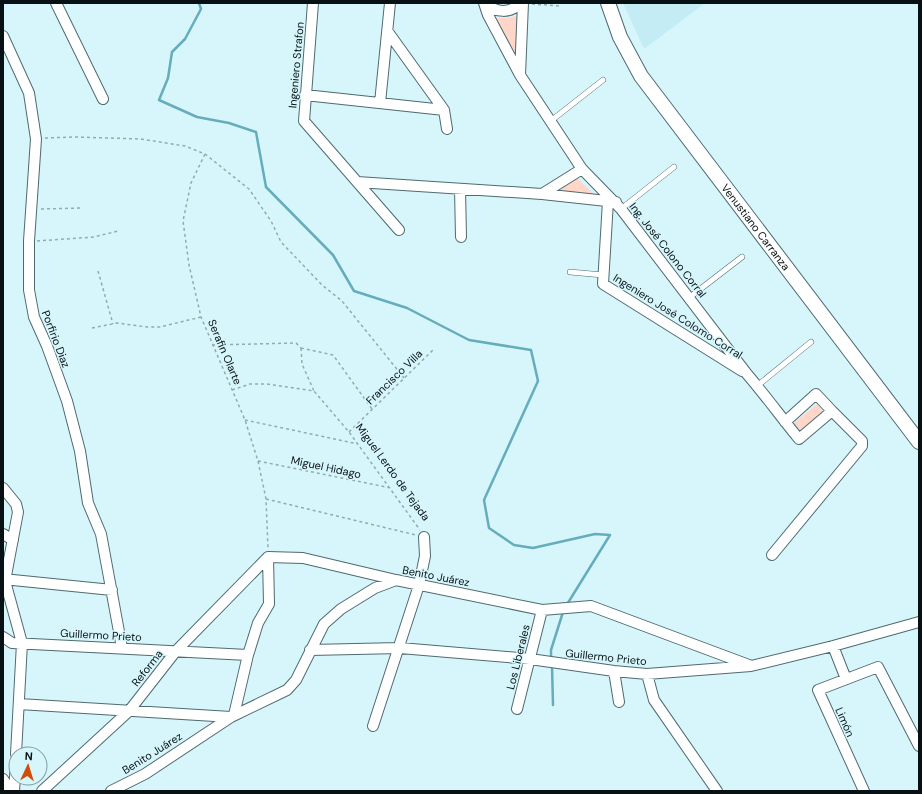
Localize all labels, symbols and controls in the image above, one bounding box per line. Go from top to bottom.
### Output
street label: Ingeniero Strafon [285,21,307,109]
street label: Venustiano Carranza [718,181,793,273]
street label: Ing. José Colono Corral [626,200,710,300]
street label: Ingeniero José Colomo Corral [611,270,745,362]
street label: Porfirio Diaz [39,308,73,370]
street label: Serafin Olarte [205,317,245,387]
street label: Francisco Villa [363,346,425,408]
street label: Miguel Lerdo de Tejada [353,421,433,523]
street label: Miguel Hidago [290,453,362,481]
street label: Benito Juárez [401,563,471,589]
street label: Los Liberales [503,623,533,691]
street label: Guillermo Prieto [60,626,142,644]
street label: Guillermo Prieto [565,646,647,668]
street label: Reforma [128,647,166,689]
street label: Limón [832,705,858,739]
street label: Benito Juárez [119,729,185,777]
north arrow [8,746,48,786]
text: N [24,749,33,763]

